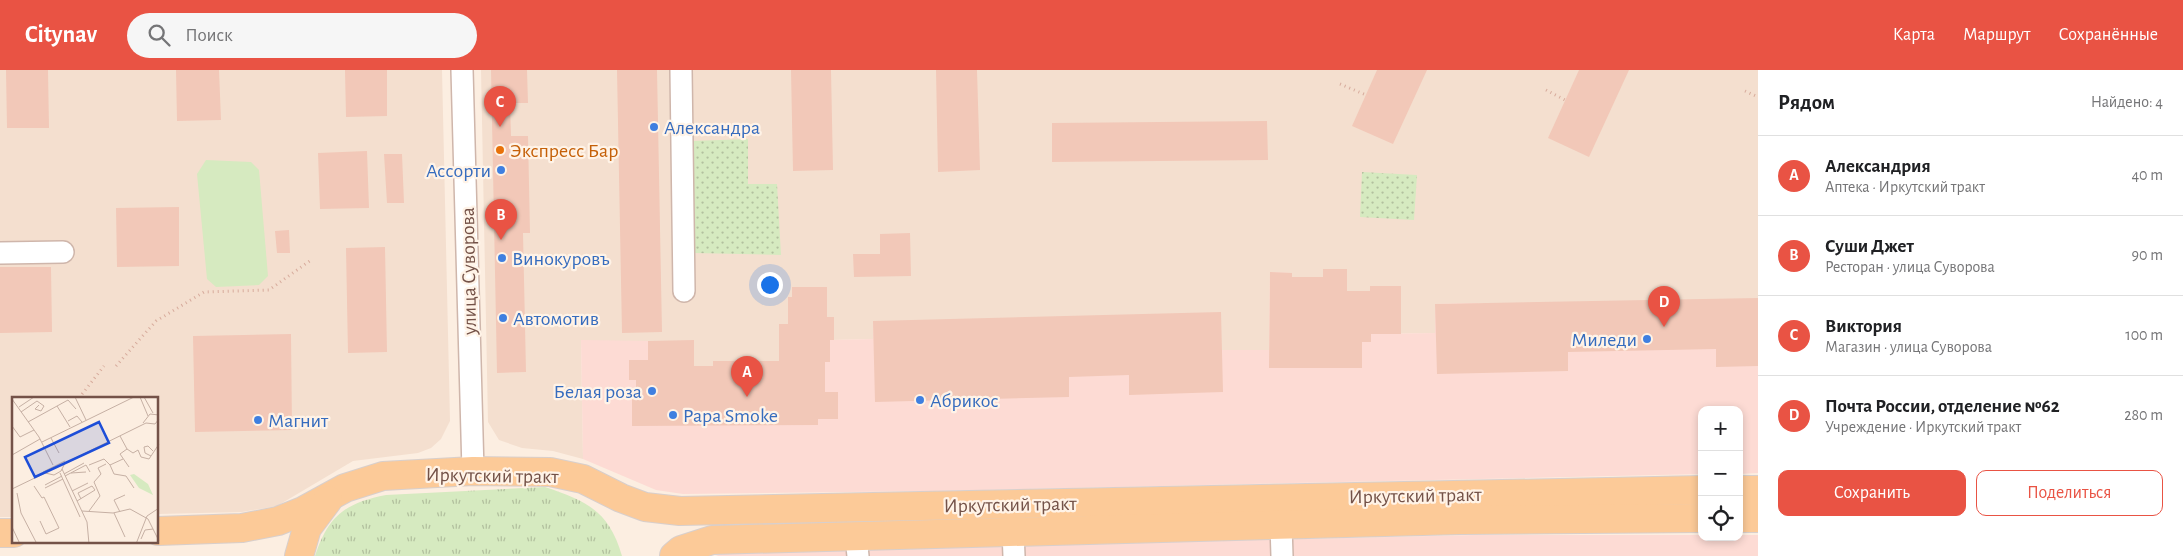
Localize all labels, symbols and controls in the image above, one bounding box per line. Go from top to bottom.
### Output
search box [127,13,477,58]
icon: search [145,21,173,49]
text: Citynav [25,23,97,47]
text: Поиск [185,26,233,45]
text: Карта [1893,26,1935,44]
text: Маршрут [1963,26,2031,44]
text: Сохранённые [2059,26,2158,44]
pin: C [484,86,516,127]
text: Рядом [1778,92,1835,113]
text: Найдено: 4 [2091,94,2163,110]
place label: Александра [664,118,760,138]
marker: Александра [648,121,660,133]
place label: Экспресс Бар [510,141,618,161]
marker: Экспресс Бар [494,144,506,156]
text: Александрия [1825,157,1931,176]
place label: Ассорти [426,161,491,181]
marker: Ассорти [495,164,507,176]
text: A [1789,167,1799,183]
text: 40 m [2131,167,2163,183]
text: Аптека · Иркутский тракт [1825,179,1985,195]
pin: B [485,199,517,240]
street label: улица Суворова [458,207,480,336]
text: Суши Джет [1825,237,1914,256]
text: B [1789,247,1799,263]
text: 90 m [2132,247,2163,263]
place label: Винокуровъ [512,249,610,269]
marker: Винокуровъ [496,252,508,264]
text: Ресторан · улица Суворова [1825,259,1995,275]
your location [757,272,783,298]
pin: D [1648,286,1680,327]
place label: Автомотив [513,309,599,329]
marker: Автомотив [497,312,509,324]
text: Виктория [1825,317,1902,336]
text: C [1790,327,1798,343]
text: 100 m [2125,327,2163,343]
place label: Миледи [1571,330,1637,350]
marker: Миледи [1641,333,1653,345]
text: Магазин · улица Суворова [1825,339,1992,355]
pin: A [731,356,763,397]
place label: Белая роза [554,382,642,402]
marker: Белая роза [646,385,658,397]
place label: Абрикос [930,391,998,411]
marker: Абрикос [914,394,926,406]
inset map [12,397,159,544]
text: Почта России, отделение №62 [1825,397,2060,416]
place label: Papa Smoke [683,406,778,426]
map controls [1698,406,1743,541]
button: + [1698,406,1743,451]
text: D [1789,407,1799,423]
text: 280 m [2124,407,2163,423]
marker: Papa Smoke [667,409,679,421]
place label: Магнит [268,411,329,431]
marker: Магнит [252,414,264,426]
text: Учреждение · Иркутский тракт [1825,419,2021,435]
button: − [1698,451,1743,496]
street label: Иркутский тракт [425,465,559,487]
button: Сохранить [1778,470,1966,516]
button: Поделиться [1976,470,2163,516]
street label: Иркутский тракт [1348,485,1482,507]
street label: Иркутский тракт [943,494,1077,516]
button: locate [1698,496,1743,541]

